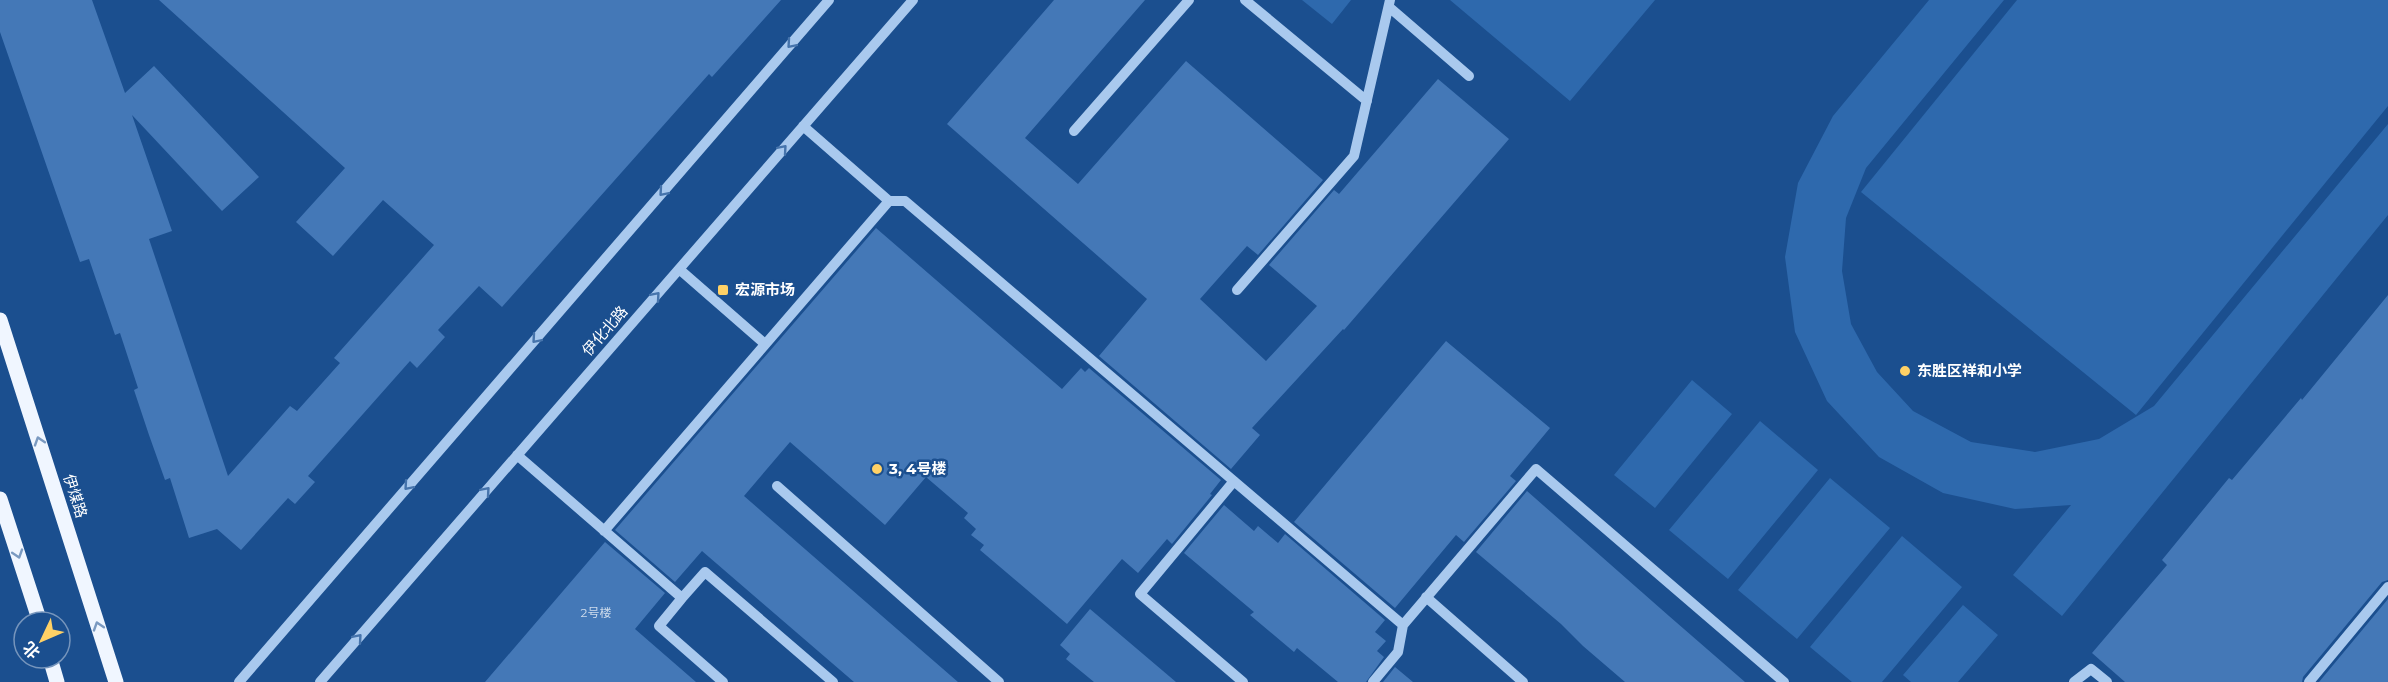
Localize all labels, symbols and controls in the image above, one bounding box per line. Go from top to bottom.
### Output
one-way arrow [787,37,798,48]
one-way arrow [776,145,787,156]
one-way arrow [660,185,671,196]
place label: 宏源市场 [735,280,795,299]
marker: 宏源市场 [716,283,730,297]
one-way arrow [648,292,659,303]
street label: 伊化北路 [578,302,631,360]
one-way arrow [532,332,543,343]
place label: 东胜区祥和小学 [1917,361,2022,380]
marker: 东胜区祥和小学 [1898,364,1912,378]
one-way arrow [33,436,46,447]
place label: 3, 4号楼 [888,459,946,478]
marker: 3, 4号楼 [870,462,884,476]
street label: 伊煤路 [59,472,91,520]
one-way arrow [404,480,415,490]
one-way arrow [479,487,490,498]
one-way arrow [11,548,23,559]
house number: 2号楼 [581,605,611,620]
north arrow [12,610,72,670]
one-way arrow [93,621,105,632]
one-way arrow [351,634,362,645]
text: 北 [19,638,44,662]

